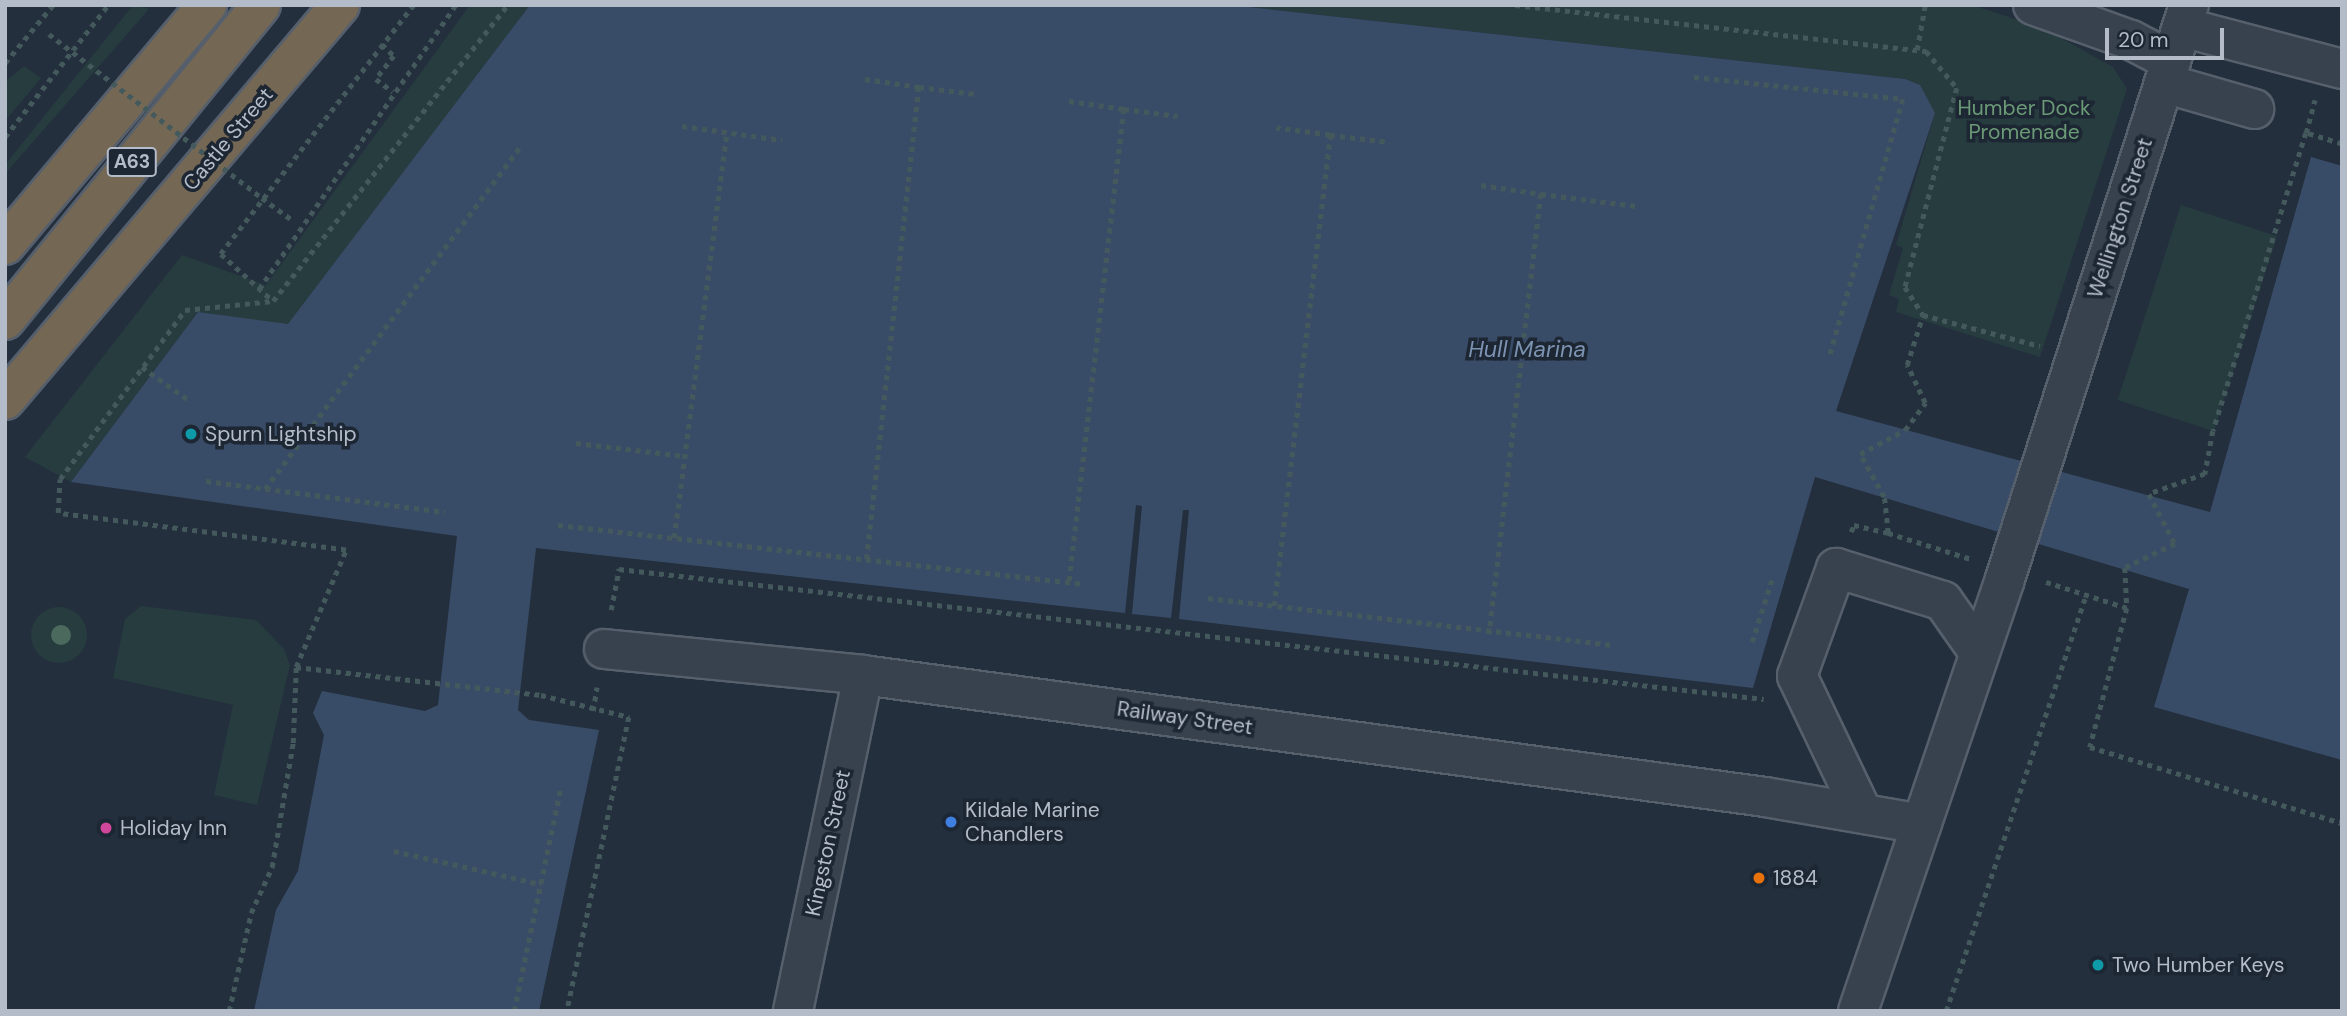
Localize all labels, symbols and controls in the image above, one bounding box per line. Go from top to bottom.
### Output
scale bar [2109,14,2228,58]
text: 20 m [2118,26,2169,54]
street label: Castle Street [178,82,278,196]
park label: Humber Dock Promenade [1958,95,2090,145]
street label: Wellington Street [2082,135,2158,301]
road number: A63 [106,146,158,178]
water label: Hull Marina [1468,335,1586,363]
place label: Spurn Lightship [205,421,357,447]
marker: Spurn Lightship [183,426,199,442]
street label: Railway Street [1115,696,1255,740]
street label: Kingston Street [800,768,856,918]
place label: Kildale Marine Chandlers [965,797,1100,847]
marker: Kildale Marine Chandlers [943,814,959,830]
place label: Holiday Inn [120,815,227,841]
marker: Holiday Inn [98,820,114,836]
place label: 1884 [1773,865,1818,891]
marker: 1884 [1751,870,1767,886]
place label: Two Humber Keys [2112,952,2284,978]
marker: Two Humber Keys [2090,957,2106,973]

